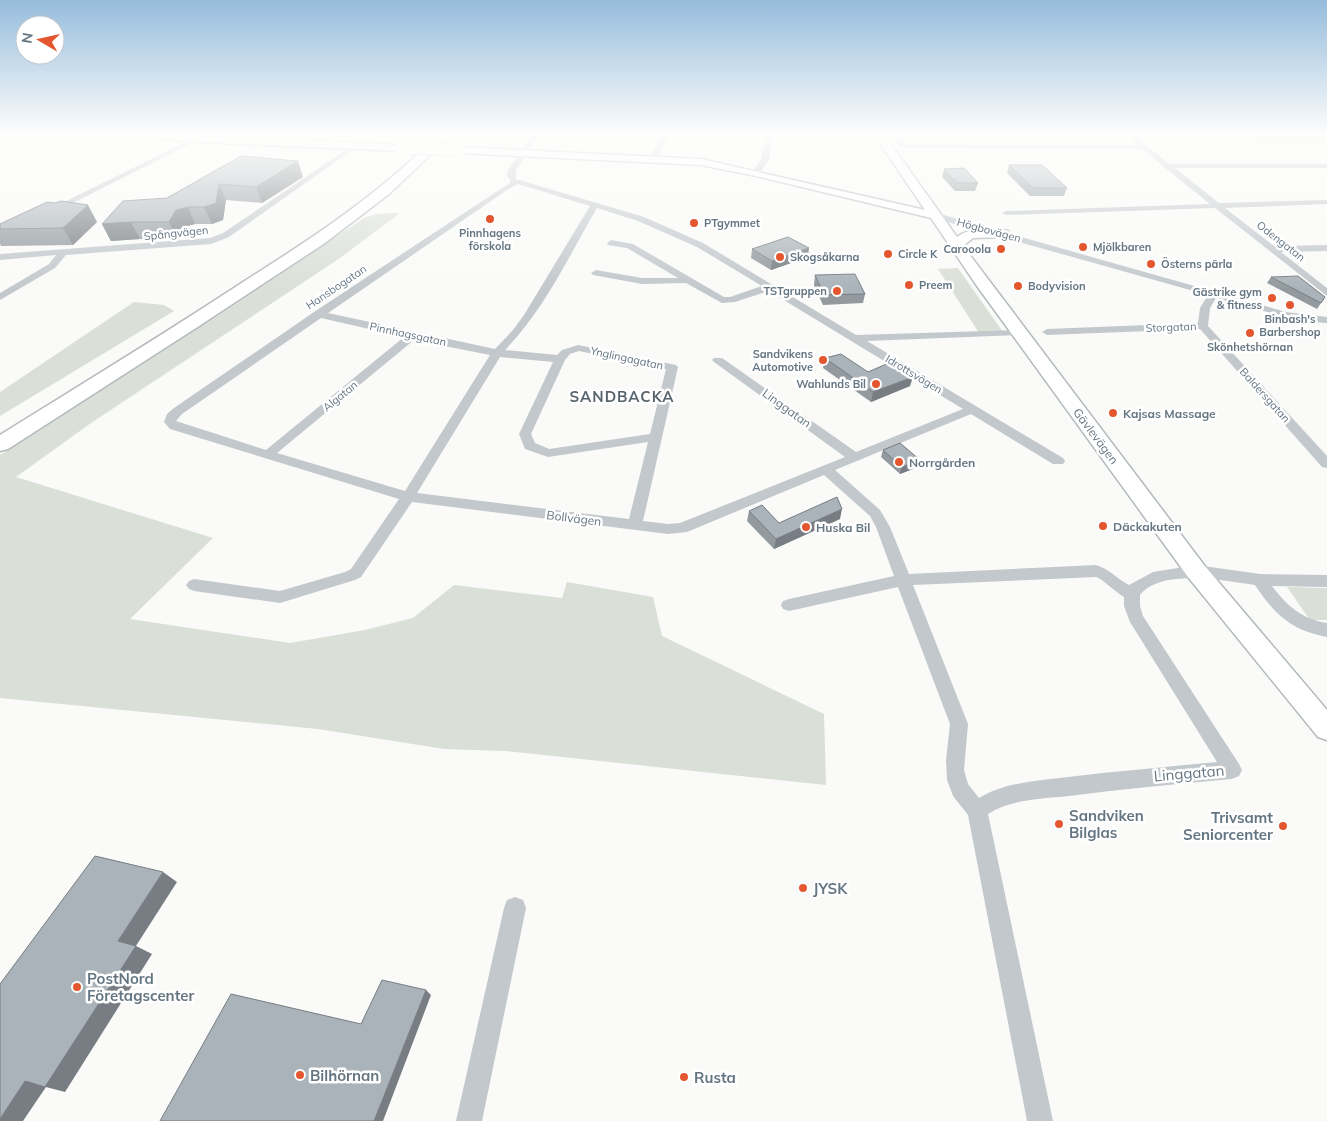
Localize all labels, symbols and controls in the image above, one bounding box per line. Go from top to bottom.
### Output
north arrow [15,15,65,65]
text: N [17,31,37,45]
marker: Pinnhagens förskola [484,213,496,225]
street label: Högbovägen [955,215,1023,245]
place label: PTgymmet [704,216,760,230]
marker: PTgymmet [688,217,700,229]
street label: Odengatan [1254,218,1308,264]
street label: Spångvägen [143,223,209,243]
place label: Pinnhagens förskola [459,226,521,253]
place label: Mjölkbaren [1093,240,1151,254]
marker: Mjölkbaren [1077,241,1089,253]
place label: Carooola [943,242,991,256]
marker: Carooola [995,243,1007,255]
place label: Circle K [898,247,938,261]
marker: Circle K [882,248,894,260]
place label: Skogsåkarna [790,250,860,264]
marker: Skogsåkarna [774,251,786,263]
place label: Österns pärla [1161,256,1233,271]
marker: Österns pärla [1145,258,1157,270]
street label: Hansbogatan [303,262,369,312]
place label: Preem [919,278,953,292]
marker: Preem [903,279,915,291]
place label: Bodyvision [1028,279,1086,293]
marker: Bodyvision [1012,280,1024,292]
place label: TSTgruppen [764,284,827,298]
marker: TSTgruppen [831,285,843,297]
place label: Gästrike gym & fitness [1193,285,1262,312]
marker: Gästrike gym & fitness [1266,292,1278,304]
marker: Binbash's Barbershop [1284,299,1296,311]
place label: Binbash's Barbershop [1259,312,1321,339]
street label: Pinnhagsgatan [368,319,448,349]
street label: Storgatan [1145,319,1197,335]
marker: Skönhetshörnan [1244,327,1256,339]
place label: Skönhetshörnan [1207,340,1293,354]
street label: Ynglingagatan [588,343,665,373]
place label: Sandvikens Automotive [752,347,813,374]
street label: Idrottsvägen [883,352,945,396]
marker: Sandvikens Automotive [817,354,829,366]
street label: Baldersgatan [1237,365,1293,425]
place label: Wahlunds Bil [796,377,866,391]
street label: Algatan [320,378,360,414]
marker: Wahlunds Bil [870,378,882,390]
street label: Linggatan [760,385,814,431]
district label: SANDBACKA [569,387,675,406]
street label: Gävlevägen [1070,405,1122,467]
place label: Kajsas Massage [1123,406,1216,421]
marker: Kajsas Massage [1107,407,1119,419]
place label: Norrgården [909,455,975,470]
marker: Norrgården [893,456,905,468]
street label: Bollvägen [546,507,602,529]
place label: Däckakuten [1113,519,1182,534]
place label: Huska Bil [816,520,870,535]
marker: Däckakuten [1097,520,1109,532]
marker: Huska Bil [800,521,812,533]
street label: Linggatan [1153,760,1225,786]
place label: Sandviken Bilglas [1069,806,1144,842]
place label: Trivsamt Seniorcenter [1183,808,1273,844]
marker: Sandviken Bilglas [1053,818,1065,830]
marker: Trivsamt Seniorcenter [1277,820,1289,832]
place label: JYSK [813,879,848,898]
marker: JYSK [797,882,809,894]
place label: PostNord Företagscenter [87,969,194,1005]
marker: PostNord Företagscenter [71,981,83,993]
place label: Bilhörnan [310,1066,379,1085]
place label: Rusta [694,1068,736,1087]
marker: Bilhörnan [294,1069,306,1081]
marker: Rusta [678,1071,690,1083]

